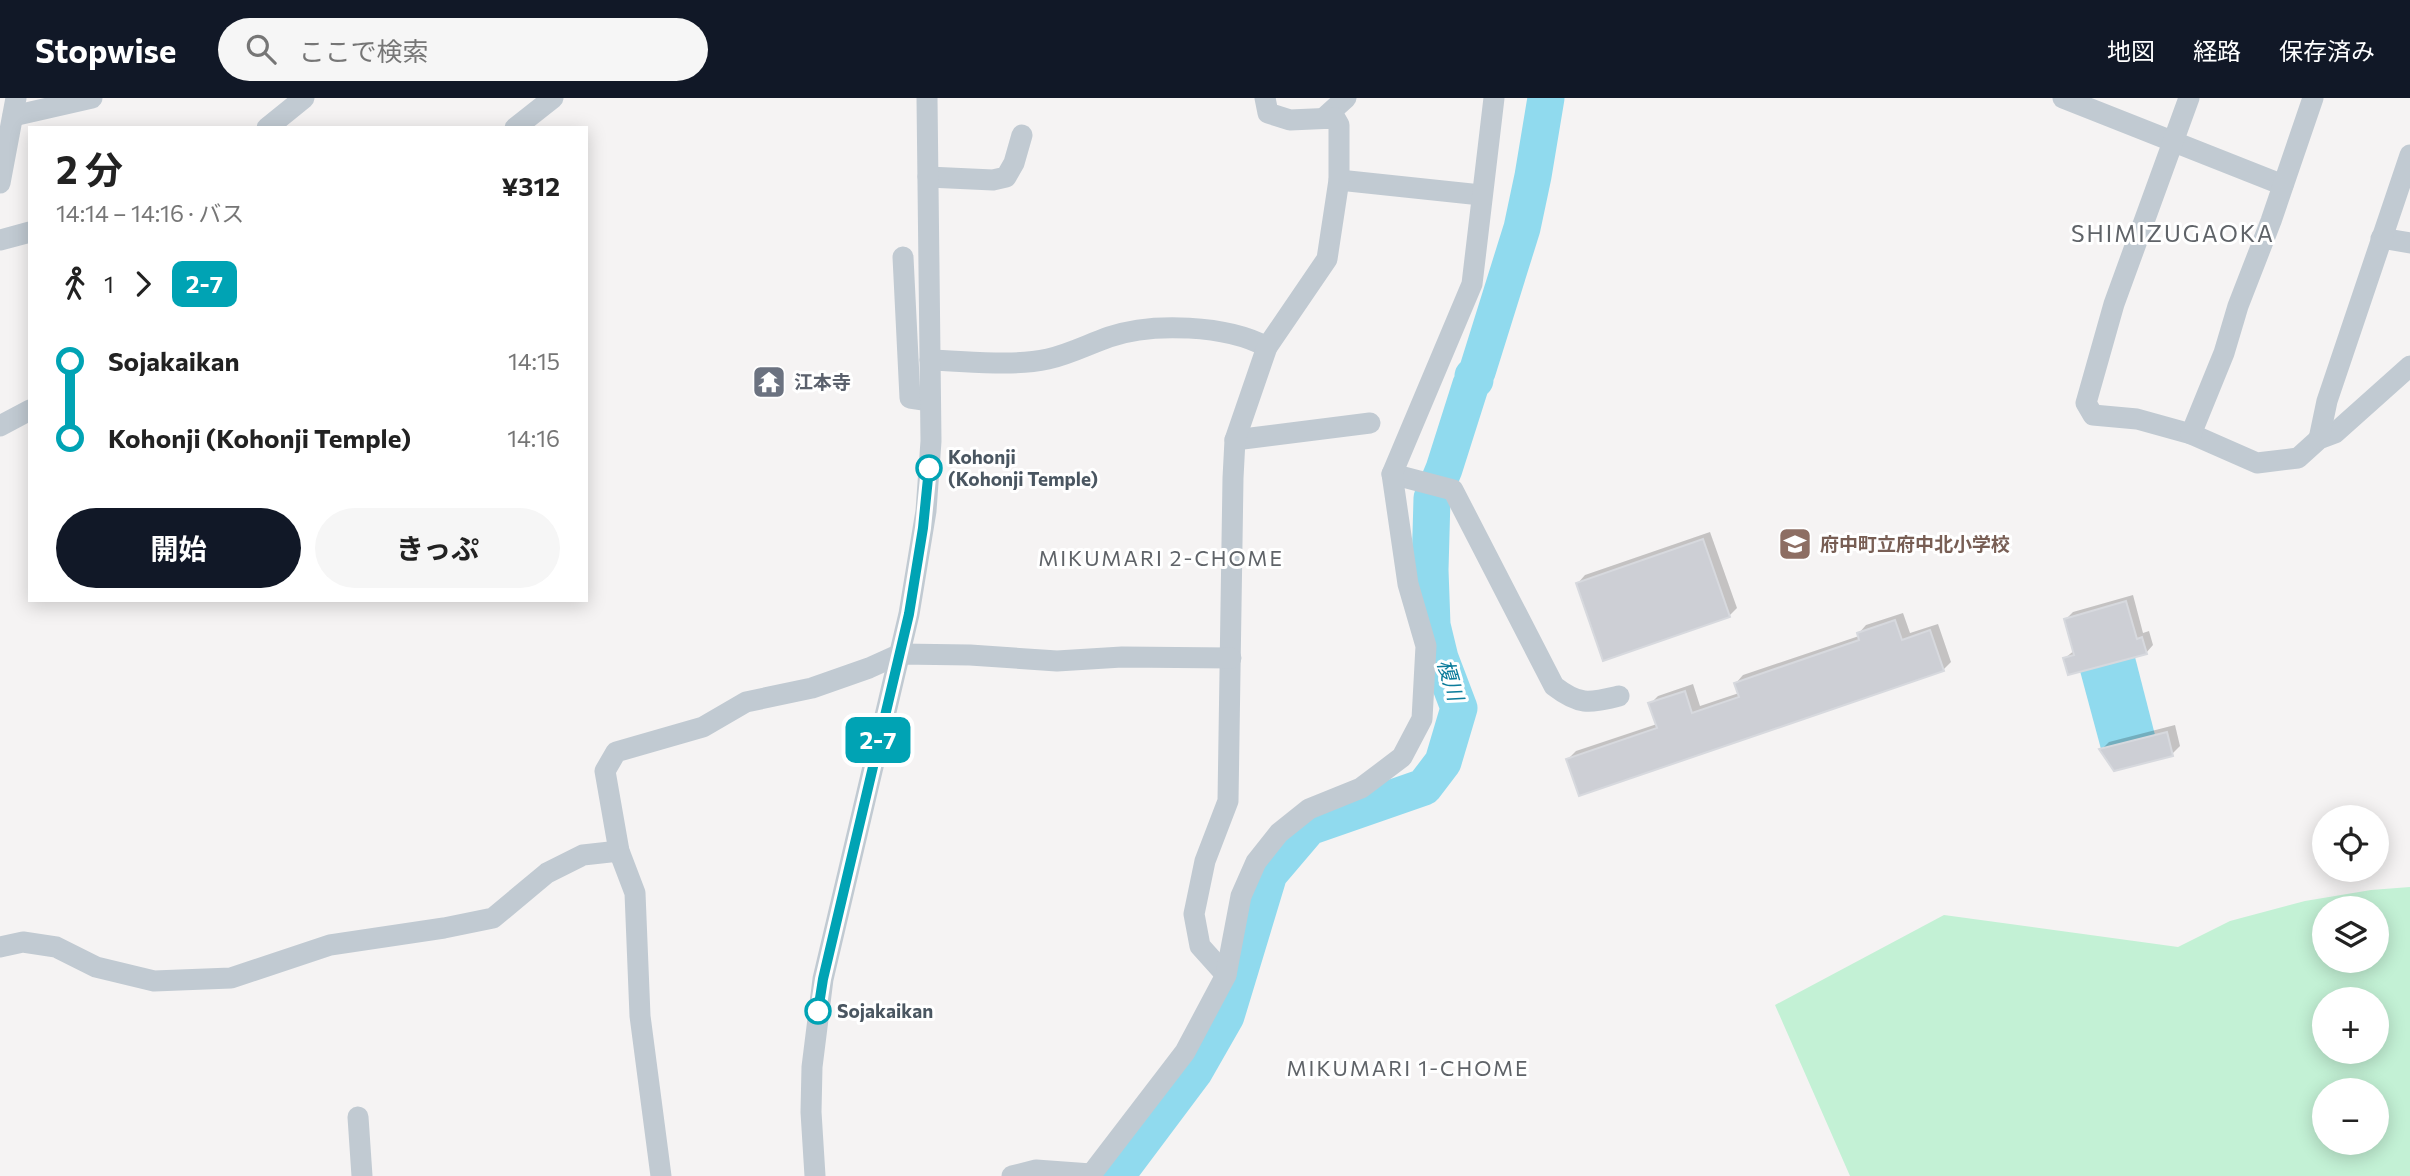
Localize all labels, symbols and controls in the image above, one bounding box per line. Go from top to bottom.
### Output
search box [218,18,708,81]
text: Stopwise [35,29,176,70]
icon: search [242,30,280,68]
text: ここで検索 [298,35,428,66]
text: 地図 [2107,36,2155,65]
text: 経路 [2193,36,2241,65]
text: 保存済み [2279,36,2375,65]
text: 2 分 [56,145,123,192]
text: ¥312 [502,170,560,201]
text: 14:14 – 14:16 · バス [56,199,244,227]
district label: SHIMIZUGAOKA [2071,219,2275,247]
icon: walk [56,265,94,303]
icon: forward [124,265,162,303]
text: 2-7 [186,269,223,298]
text: 1 [104,270,114,298]
text: Sojakaikan [108,345,240,376]
text: 14:15 [508,347,560,375]
temple icon: 江本寺 [750,363,788,401]
place label: 江本寺 [794,370,851,393]
text: Kohonji (Kohonji Temple) [108,422,411,453]
text: 14:16 [507,424,560,452]
place label: Kohonji (Kohonji Temple) [948,445,1098,490]
marker: Kohonji (Kohonji Temple) [916,455,942,481]
button: 開始 [56,508,301,588]
button: きっぷ [315,508,560,588]
school or university icon: 府中町立府中北小学校 [1776,525,1814,563]
place label: 府中町立府中北小学校 [1820,532,2010,555]
district label: MIKUMARI 2-CHOME [1038,545,1284,570]
water label: 榎川 [1433,656,1470,705]
line badge: 2-7 [838,717,918,763]
text: 2-7 [859,725,897,754]
map controls [2312,805,2389,1155]
button: locate [2312,805,2389,882]
button: layers [2312,896,2389,973]
button: + [2312,987,2389,1064]
marker: Sojakaikan [805,998,831,1024]
place label: Sojakaikan [837,999,933,1022]
district label: MIKUMARI 1-CHOME [1286,1055,1530,1080]
button: − [2312,1078,2389,1155]

